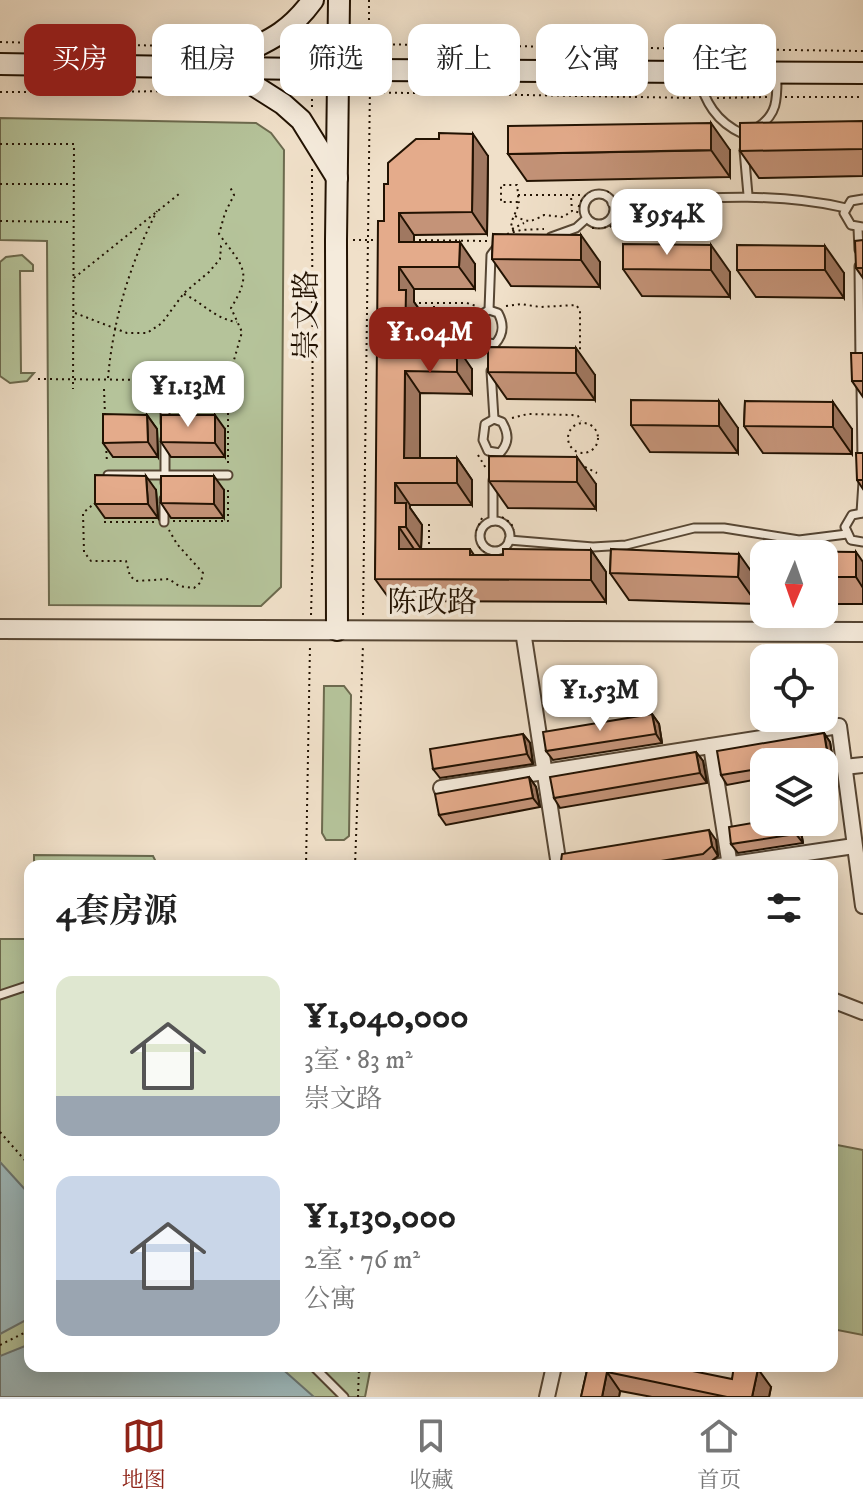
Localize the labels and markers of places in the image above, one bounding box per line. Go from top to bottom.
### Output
pin: ¥954K [611,189,723,257]
pin: ¥1.04M [365,307,495,375]
pin: ¥1.13M [123,361,253,429]
pin: ¥1.53M [535,665,665,733]

